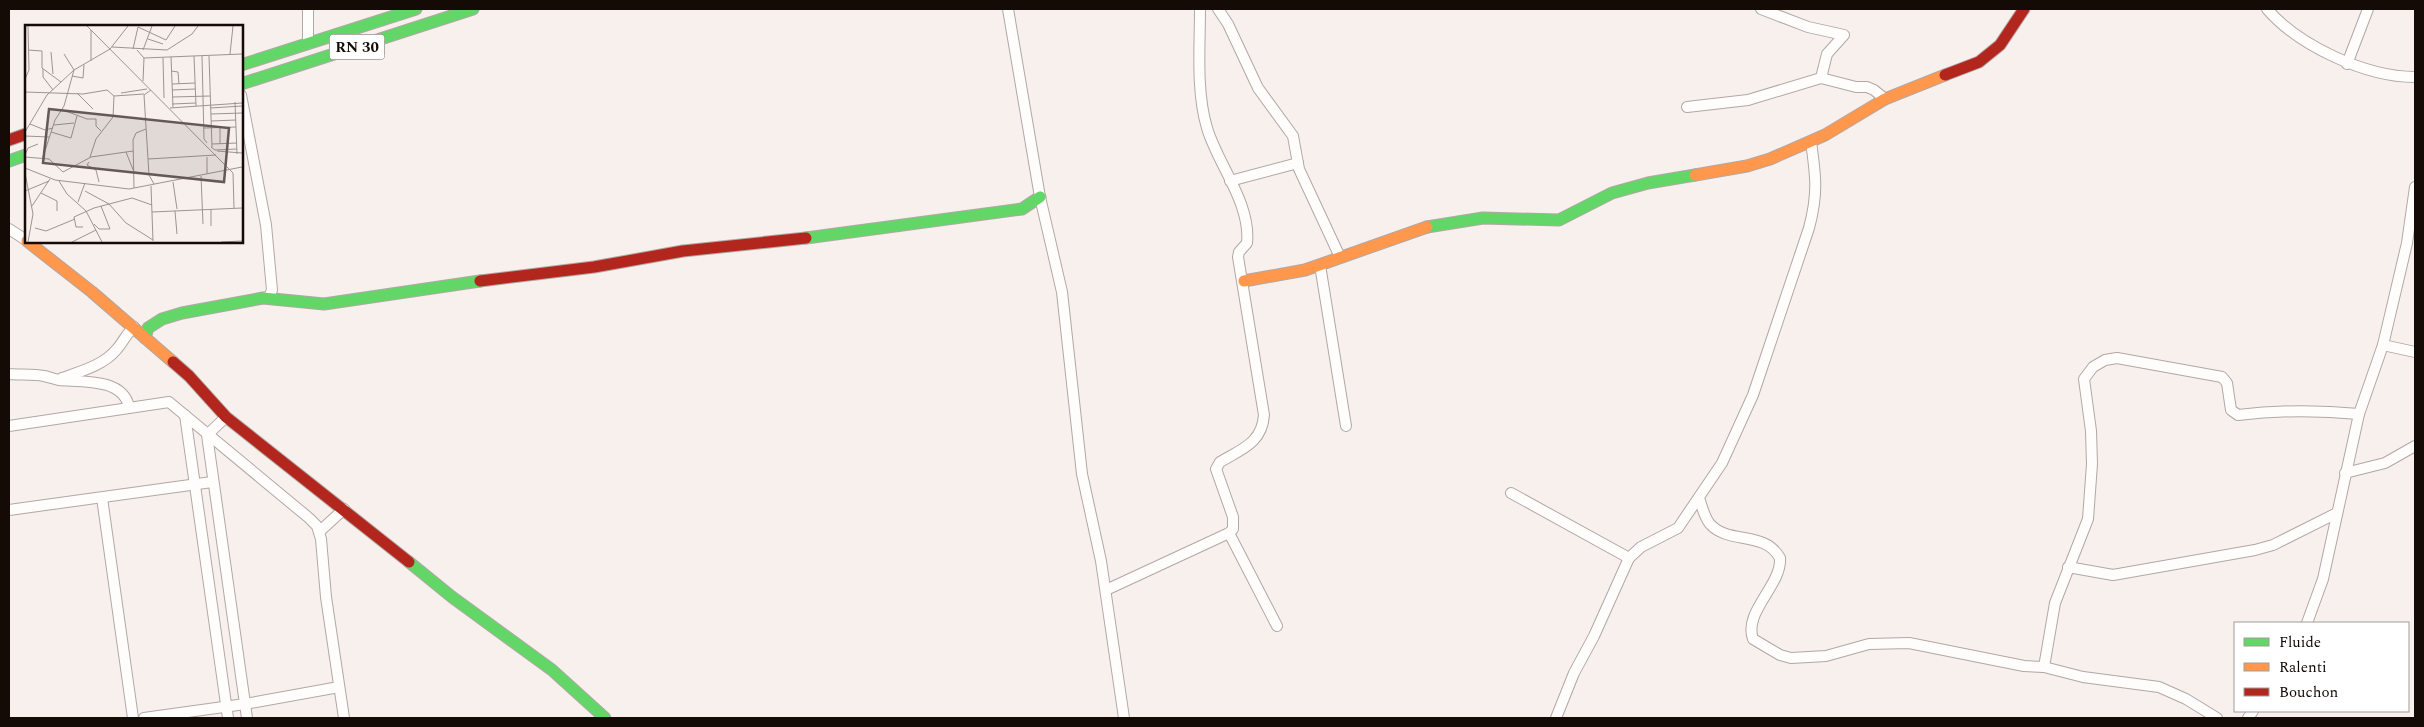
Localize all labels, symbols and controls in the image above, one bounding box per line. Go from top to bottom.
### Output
inset map [25,25,242,242]
road number: RN 30 [330,34,384,60]
legend [2234,622,2409,712]
text: Fluide [2279,631,2321,654]
text: Ralenti [2279,656,2327,679]
text: Bouchon [2279,681,2339,704]

